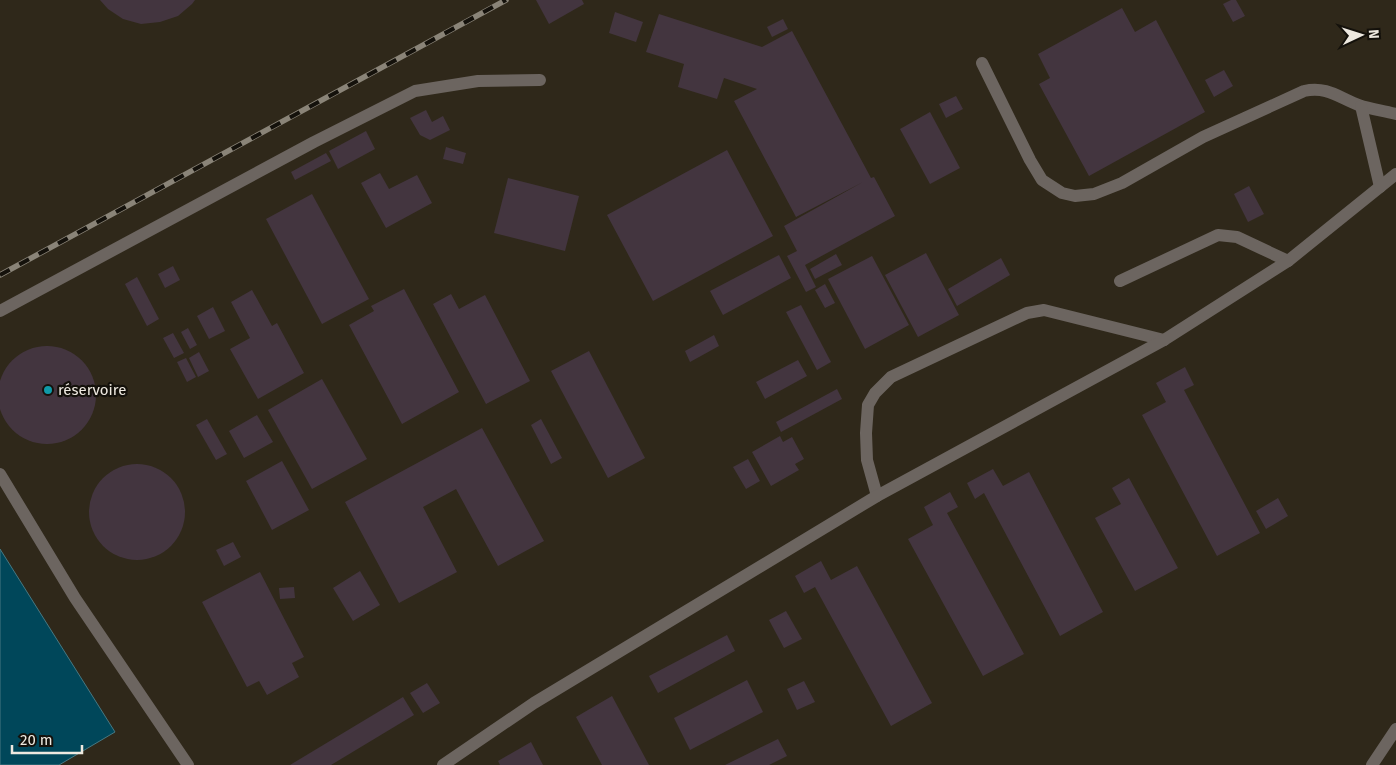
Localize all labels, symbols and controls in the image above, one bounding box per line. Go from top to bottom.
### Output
north arrow [1336,10,1386,60]
text: N [1365,29,1382,39]
place label: réservoire [58,381,126,399]
marker: réservoire [42,384,54,396]
scale bar [12,722,82,754]
text: 20 m [20,731,53,749]

